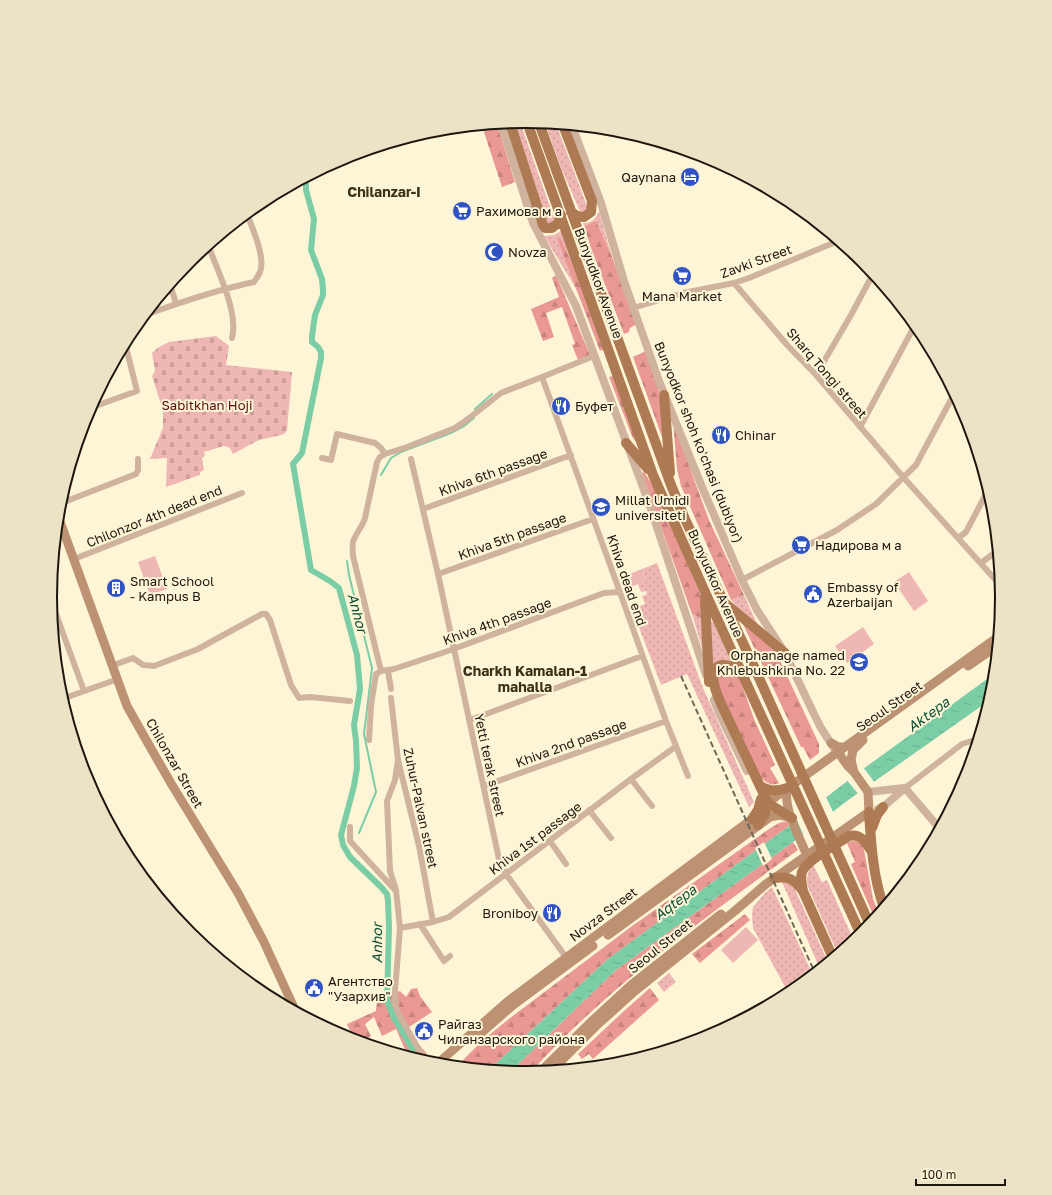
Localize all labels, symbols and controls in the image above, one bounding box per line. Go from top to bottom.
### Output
hotel icon: Qaynana [679,166,701,188]
place label: Qaynana [621,169,676,185]
district label: Chilanzar-I [347,183,421,200]
supermarket icon: Рахимова м а [451,200,473,222]
place label: Рахимова м а [476,203,562,219]
street label: Bunyudkor Avenue [572,226,626,340]
mosque icon: Novza [483,241,505,263]
street label: Zavki Street [718,241,794,281]
place label: Novza [508,244,547,260]
supermarket icon: Mana Market [671,265,693,287]
place label: Mana Market [642,288,722,304]
street label: Sharq Tongi street [783,325,871,421]
street label: Bunyodkor shoh koʻchasi (dublyor) [651,339,747,545]
restaurant icon: Буфет [550,395,572,417]
park label: Sabitkhan Hoji [162,397,252,413]
place label: Буфет [575,398,614,414]
restaurant icon: Chinar [710,424,732,446]
place label: Chinar [735,427,776,443]
street label: Khiva 6th passage [437,445,549,499]
street label: Chilonzor 4th dead end [84,481,224,551]
place label: Millat Umidi universiteti [615,492,690,523]
school or university icon: Millat Umidi universiteti [590,496,612,518]
street label: Khiva 5th passage [456,509,568,563]
street label: Bunyudkor Avenue [685,527,747,639]
street label: Khiva dead end [604,532,650,628]
supermarket icon: Надирова м а [790,534,812,556]
place label: Надирова м а [815,537,902,553]
place label: Smart School - Kampus B [130,573,214,604]
building icon: Smart School - Kampus B [105,577,127,599]
place label: Embassy of Azerbaijan [827,579,899,610]
public building icon: Embassy of Azerbaijan [802,583,824,605]
water label: Anhor [345,591,372,637]
street label: Khiva 4th passage [441,594,553,648]
place label: Orphanage named Khlebushkina No. 22 [717,647,845,678]
school or university icon: Orphanage named Khlebushkina No. 22 [848,651,870,673]
district label: Charkh Kamalan-1 mahalla [463,662,587,695]
street label: Seoul Street [853,677,925,735]
water label: Aktepa [904,692,953,735]
street label: Yetti terak street [471,712,509,818]
street label: Chilonzar Street [143,715,207,811]
street label: Khiva 2nd passage [513,716,629,770]
street label: Zuhur-Palvan street [400,746,442,870]
street label: Khiva 1st passage [486,798,584,878]
water label: Aqtepa [651,880,700,923]
street label: Novza Street [566,883,640,945]
restaurant icon: Broniboy [541,902,563,924]
place label: Broniboy [482,905,539,921]
street label: Seoul Street [625,915,695,977]
water label: Anhor [368,920,385,963]
place label: Агентство "Узархив" [328,973,393,1004]
public building icon: Агентство "Узархив" [303,977,325,999]
place label: Райгаз Чиланзарского района [438,1016,585,1047]
public building icon: Райгаз Чиланзарского района [413,1020,435,1042]
scale bar [916,1161,1005,1187]
text: 100 m [922,1167,956,1182]

